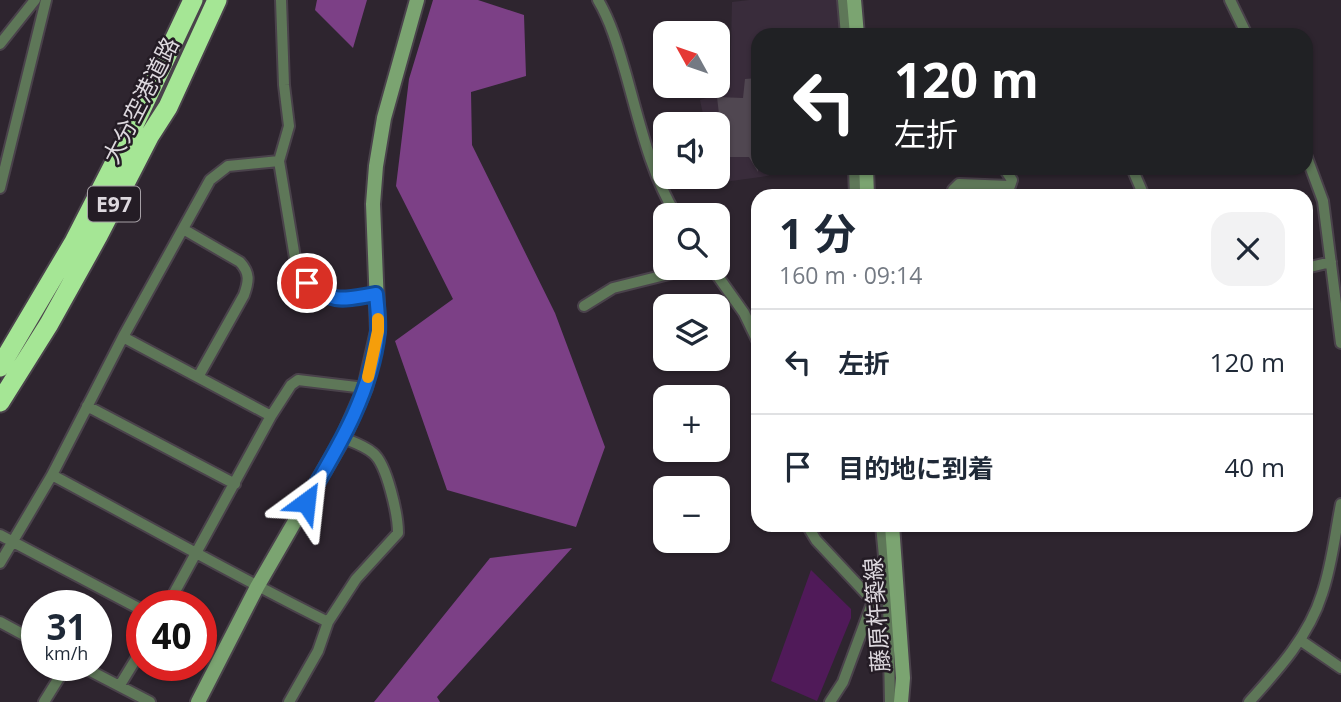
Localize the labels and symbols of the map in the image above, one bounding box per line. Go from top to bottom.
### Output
north arrow [653,21,730,98]
street label: 大分空港道路 [94,31,186,169]
road number: E97 [88,186,140,222]
pin [277,253,337,313]
position arrow [269,465,343,539]
street label: 藤原杵築線 [856,557,896,673]
speed limit sign: 40 [126,590,217,681]

